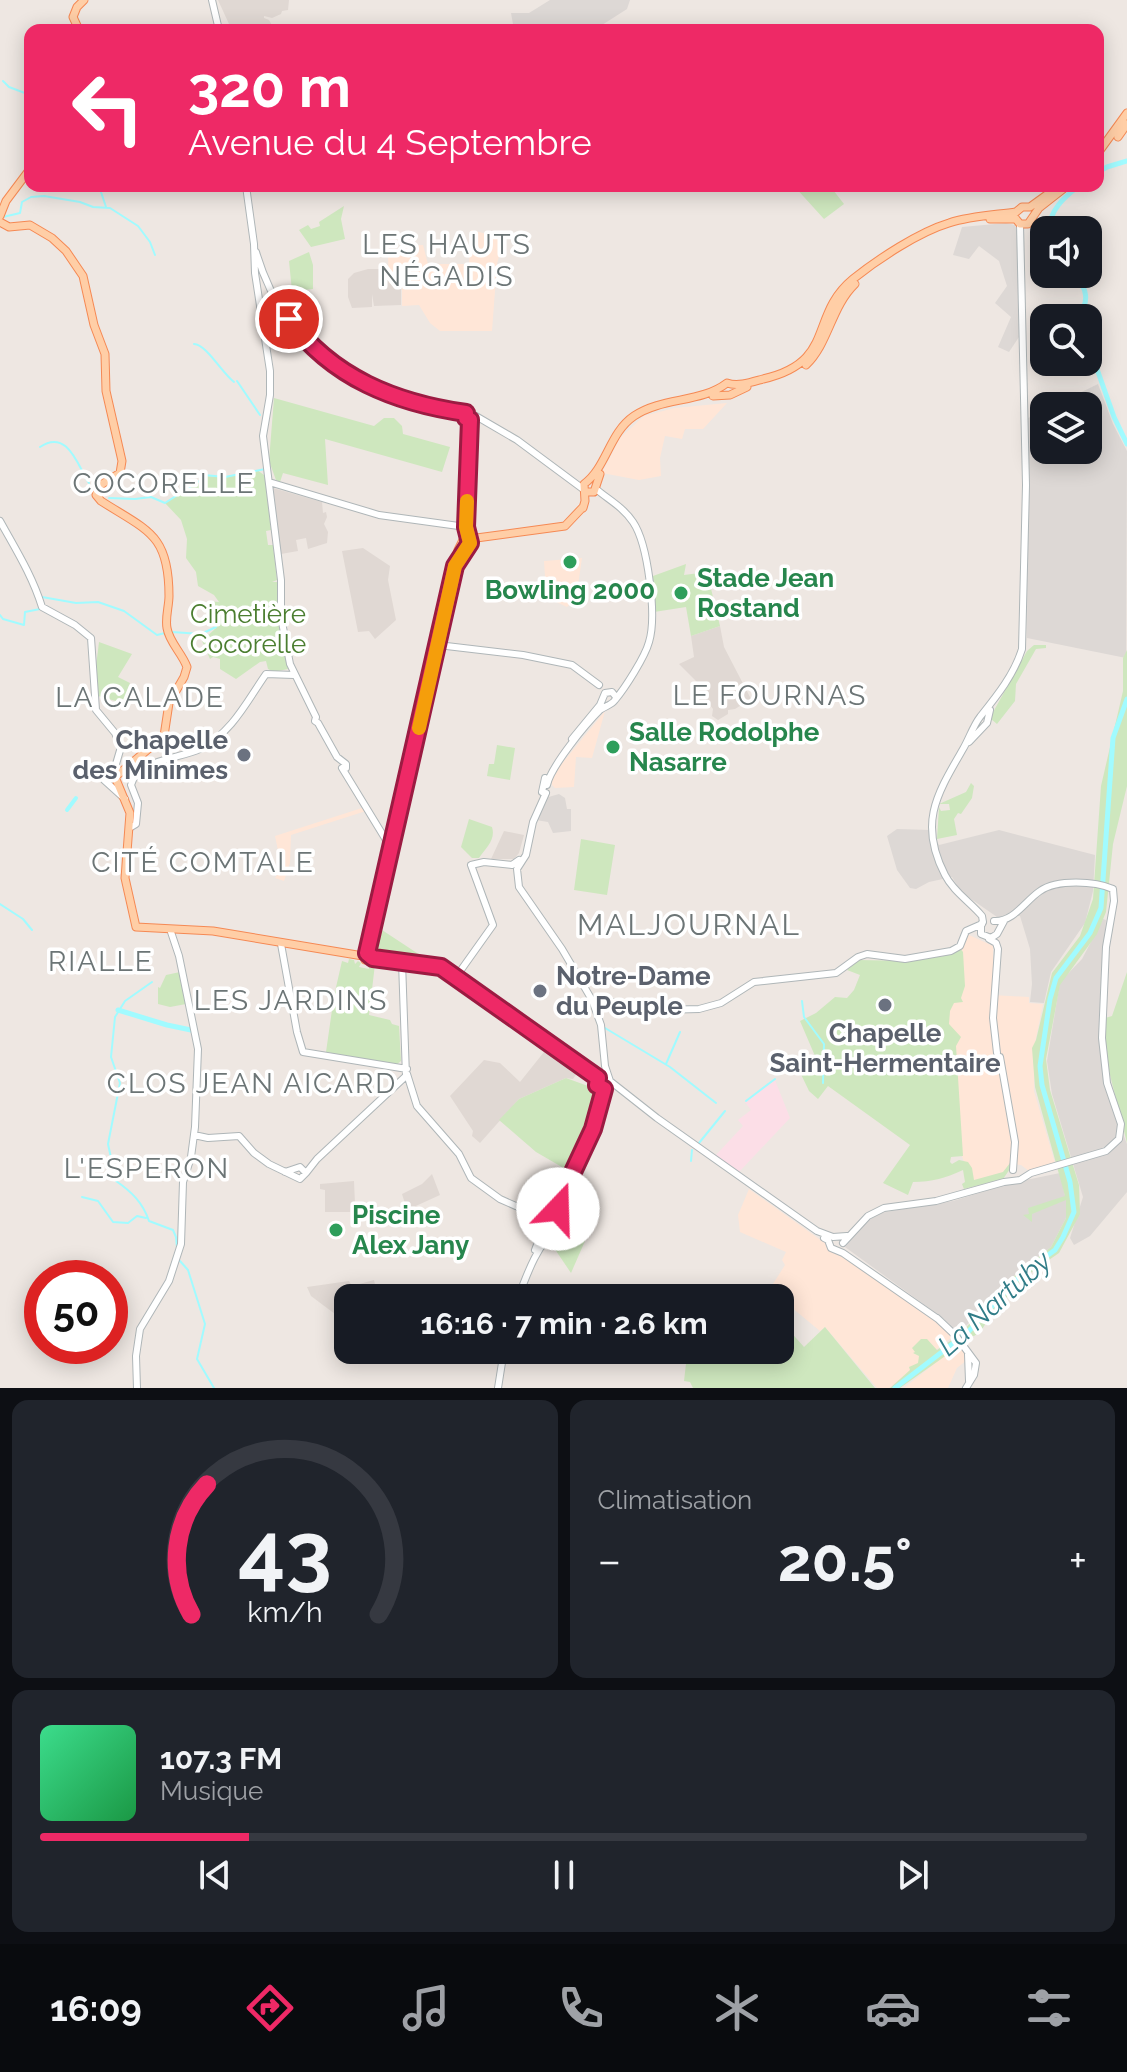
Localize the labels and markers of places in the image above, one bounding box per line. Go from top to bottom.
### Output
pin [255,285,323,353]
marker: Bowling 2000 [561,553,579,571]
place label: Stade Jean Rostand [697,563,834,623]
place label: Bowling 2000 [485,575,655,605]
marker: Stade Jean Rostand [672,584,690,602]
place label: Salle Rodolphe Nasarre [629,717,820,777]
place label: Chapelle des Minimes [72,725,228,785]
marker: Salle Rodolphe Nasarre [604,738,622,756]
marker: Chapelle des Minimes [235,746,253,764]
place label: Notre-Dame du Peuple [556,961,711,1021]
marker: Notre-Dame du Peuple [531,982,549,1000]
marker: Chapelle Saint-Hermentaire [876,996,894,1014]
place label: Chapelle Saint-Hermentaire [769,1018,1001,1078]
place label: Piscine Alex Jany [352,1200,469,1260]
marker: Piscine Alex Jany [327,1221,345,1239]

